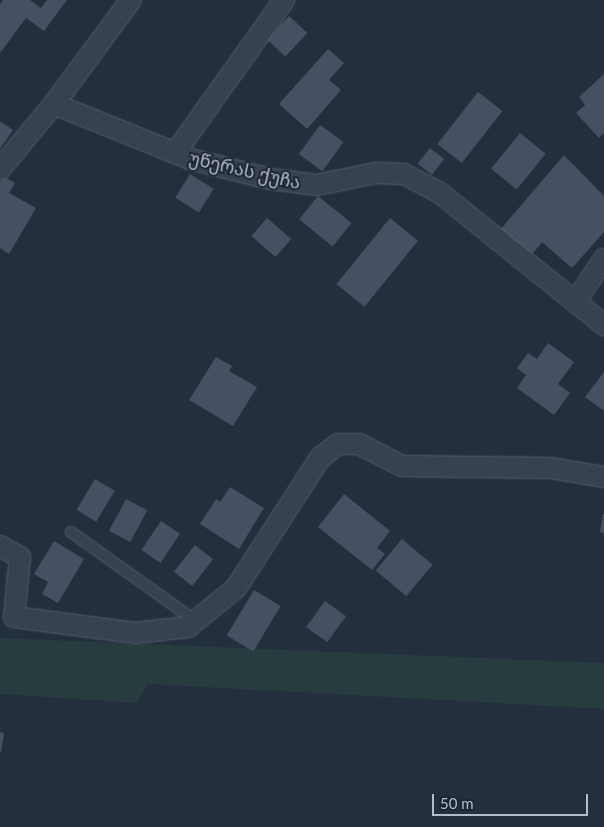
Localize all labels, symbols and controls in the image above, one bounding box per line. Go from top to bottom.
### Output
street label: უწერას ქუჩა [187,147,303,193]
scale bar [434,784,590,816]
text: 50 m [440,794,474,812]

